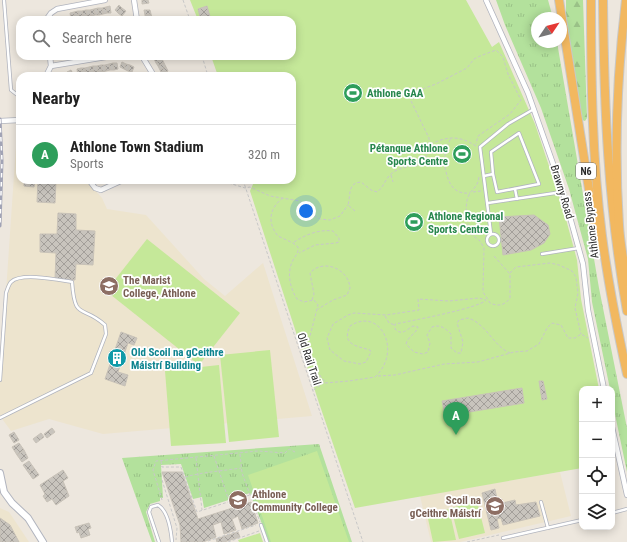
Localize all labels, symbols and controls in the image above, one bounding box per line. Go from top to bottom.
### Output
north arrow [531,12,567,48]
search box [16,16,296,60]
icon: search [30,27,52,49]
text: Search here [62,29,132,47]
sports icon: Athlone GAA [342,82,364,104]
place label: Athlone GAA [367,87,424,100]
text: Nearby [32,88,80,108]
text: Athlone Town Stadium [70,138,204,156]
place label: Pétanque Athlone Sports Centre [370,142,448,168]
sports icon: Pétanque Athlone Sports Centre [451,143,473,165]
text: A [41,147,49,162]
text: 320 m [248,147,280,162]
text: Sports [70,156,104,171]
street label: Brawny Road [548,163,576,221]
road number: N6 [576,163,596,179]
street label: Athlone Bypass [580,191,602,259]
your location [296,201,316,221]
place label: Athlone Regional Sports Centre [428,210,503,236]
sports icon: Athlone Regional Sports Centre [403,211,425,233]
place label: The Marist College, Athlone [123,274,196,300]
school or university icon: The Marist College, Athlone [98,275,120,297]
street label: Old Rail Trail [294,331,324,387]
place label: Old Scoil na gCeithre Máistrí Building [131,346,224,372]
building icon: Old Scoil na gCeithre Máistrí Building [106,347,128,369]
map controls [579,386,615,530]
button: + [579,386,615,422]
pin: A [443,402,469,435]
button: − [579,422,615,458]
button: locate [579,458,615,494]
place label: Athlone Community College [252,488,338,514]
school or university icon: Athlone Community College [227,489,249,511]
place label: Scoil na gCeithre Máistrí [410,494,482,520]
button: layers [579,494,615,530]
school or university icon: Scoil na gCeithre Máistrí [484,495,506,517]

